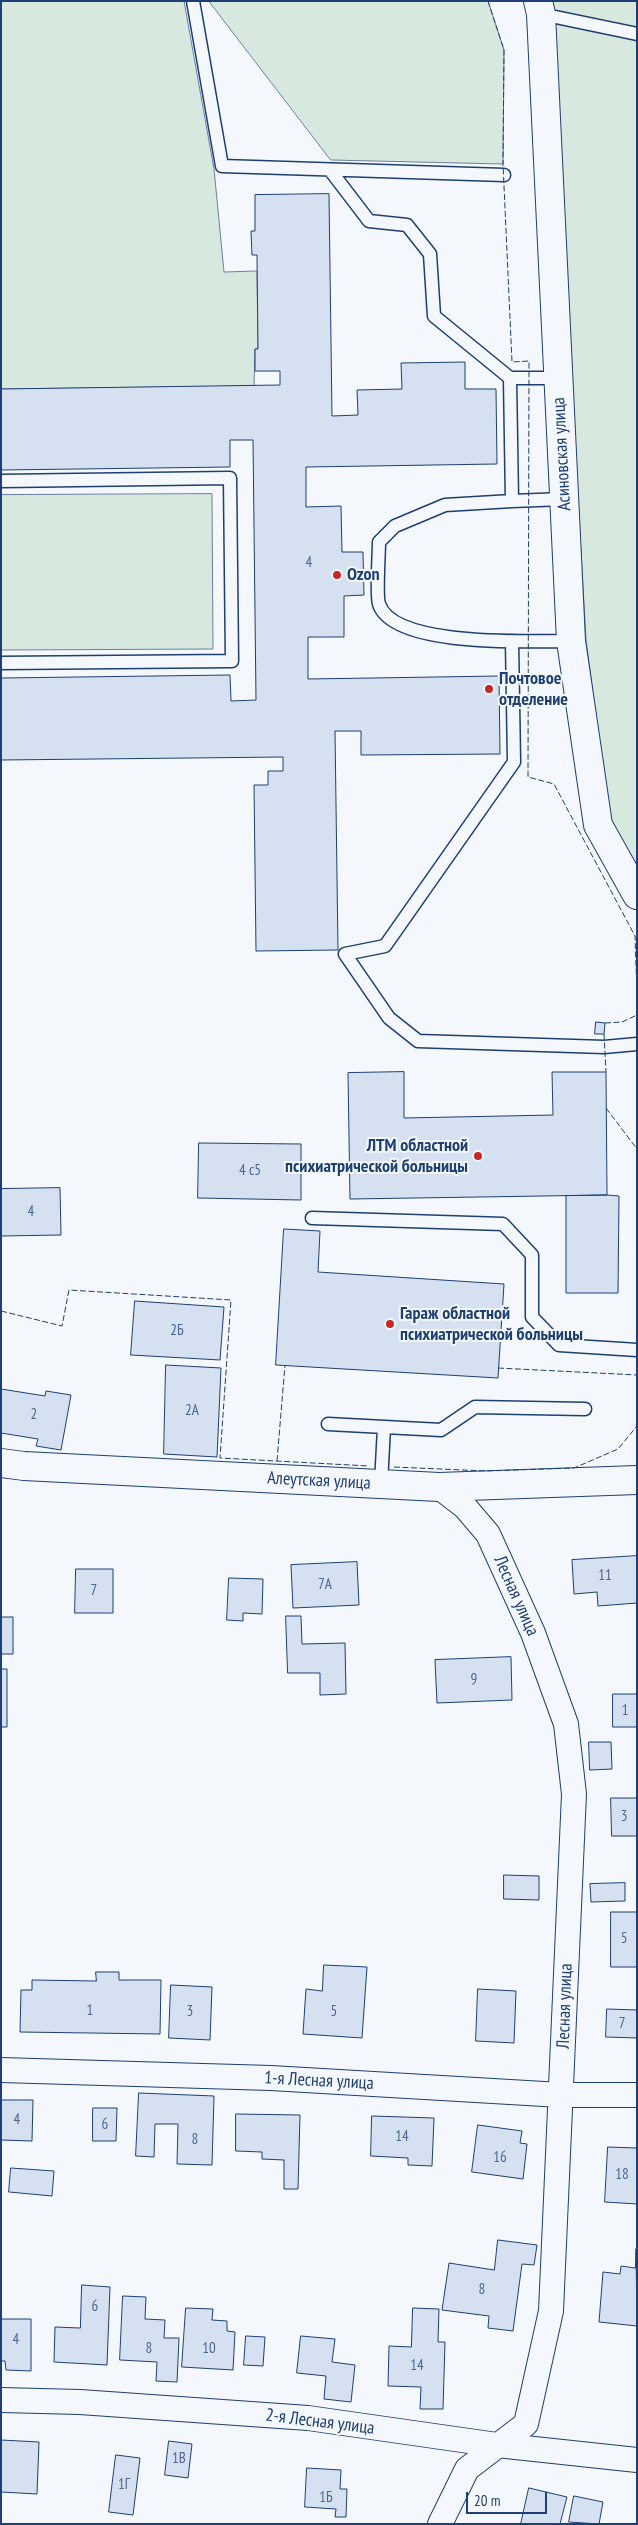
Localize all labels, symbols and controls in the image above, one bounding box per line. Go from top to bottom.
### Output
street label: Асиновская улица [548,397,576,511]
house number: 4 [306,554,312,572]
place label: Ozon [347,564,380,586]
marker: Ozon [331,569,343,581]
place label: Почтовое отделение [499,668,568,711]
marker: Почтовое отделение [483,683,495,695]
place label: ЛТМ областной психиатрической больницы [285,1135,468,1178]
marker: ЛТМ областной психиатрической больницы [472,1150,484,1162]
house number: 4 с5 [239,1162,261,1180]
house number: 4 [28,1203,34,1221]
place label: Гараж областной психиатрической больницы [400,1303,583,1346]
marker: Гараж областной психиатрической больницы [384,1318,396,1330]
house number: 2Б [170,1322,184,1340]
house number: 2А [185,1402,199,1420]
house number: 2 [31,1406,37,1424]
street label: Алеутская улица [267,1468,371,1494]
street label: Лесная улица [489,1553,543,1639]
house number: 11 [598,1567,612,1585]
house number: 7А [318,1576,332,1594]
house number: 7 [91,1582,97,1600]
house number: 9 [471,1671,477,1689]
house number: 1 [622,1702,628,1720]
house number: 3 [621,1808,627,1826]
house number: 5 [621,1930,627,1948]
street label: Лесная улица [553,1963,577,2049]
house number: 1 [87,2002,93,2020]
house number: 3 [187,2003,193,2021]
house number: 5 [331,2003,337,2021]
house number: 7 [619,2015,625,2033]
street label: 1-я Лесная улица [264,2067,374,2095]
house number: 4 [14,2111,20,2129]
house number: 6 [102,2116,108,2134]
house number: 14 [395,2128,409,2146]
house number: 8 [192,2131,198,2149]
house number: 16 [493,2149,507,2167]
house number: 18 [615,2166,629,2184]
house number: 8 [479,2281,485,2299]
house number: 6 [92,2298,98,2316]
house number: 4 [13,2331,19,2349]
house number: 8 [146,2340,152,2358]
house number: 10 [202,2340,216,2358]
house number: 14 [410,2357,424,2375]
street label: 2-я Лесная улица [264,2405,376,2439]
house number: 1В [172,2450,186,2468]
house number: 1Г [118,2476,130,2494]
scale bar [468,2482,549,2514]
house number: 1Б [319,2489,333,2507]
text: 20 m [474,2491,500,2510]

